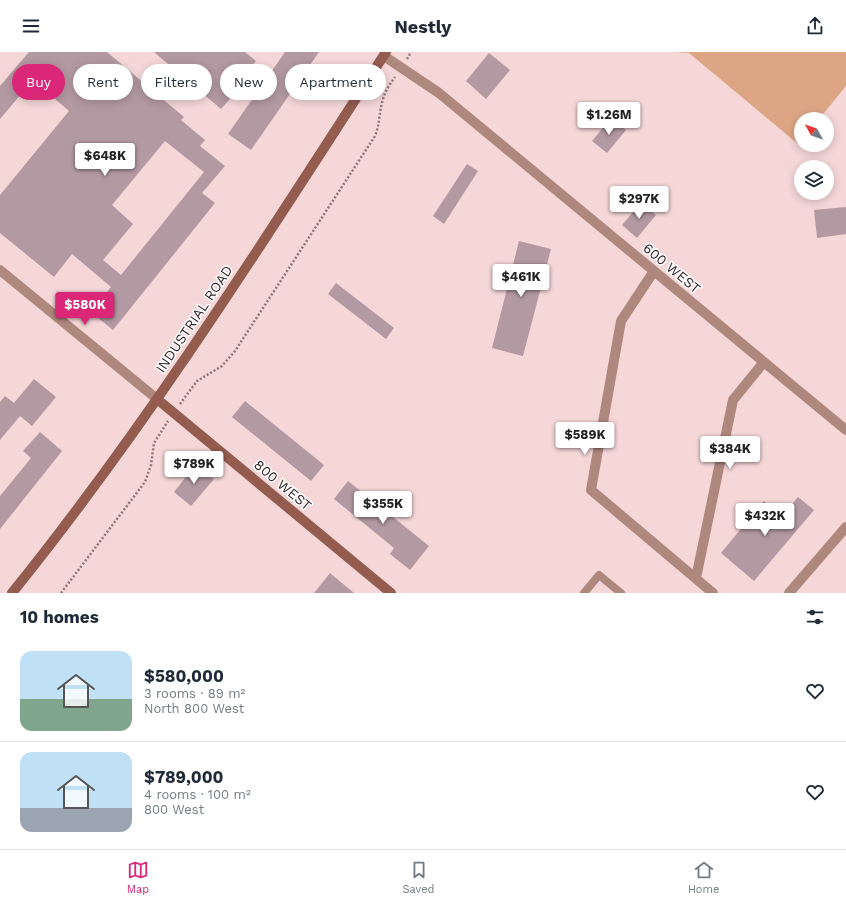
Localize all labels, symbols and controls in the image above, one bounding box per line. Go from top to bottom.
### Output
icon: menu [20,15,42,37]
icon: share [804,15,826,37]
text: Nestly [395,16,451,37]
chip: Buy [12,64,65,100]
chip: Rent [73,64,133,100]
chip: Filters [141,64,212,100]
chip: New [220,64,277,100]
chip: Apartment [285,64,386,100]
pin: $1.26M [576,102,642,136]
text: $1.26M [586,107,632,122]
north arrow [794,112,834,152]
map controls [794,112,834,200]
pin: $648K [77,143,133,177]
text: $648K [84,148,126,163]
button: layers [794,160,834,200]
pin: $297K [611,186,667,220]
text: $297K [619,191,659,206]
street label: 600 WEST [640,239,704,297]
street label: INDUSTRIAL ROAD [152,262,236,376]
pin: $461K [493,264,549,298]
text: $461K [501,269,541,284]
pin: $580K [57,292,113,326]
text: $580K [64,297,106,312]
pin: $589K [557,422,613,456]
text: $589K [564,427,606,442]
pin: $384K [702,436,758,470]
text: $384K [709,441,751,456]
pin: $789K [166,451,222,485]
text: $789K [173,456,215,471]
street label: 800 WEST [251,456,315,514]
pin: $355K [355,491,411,525]
text: $355K [363,496,403,511]
pin: $432K [737,503,793,537]
text: $432K [744,508,786,523]
icon: filters [804,606,826,628]
text: 10 homes [20,607,99,627]
text: $580,000 [144,666,224,686]
icon: home [52,667,100,715]
icon: heart [804,680,826,702]
text: 3 rooms · 89 m² [144,686,245,701]
text: North 800 West [144,701,244,716]
text: $789,000 [144,767,224,787]
icon: home [52,768,100,816]
icon: heart [804,781,826,803]
text: 4 rooms · 100 m² [144,787,251,802]
text: 800 West [144,802,204,817]
tab: Map [127,859,149,896]
tab: Saved [403,859,434,896]
tab: Home [688,859,719,896]

